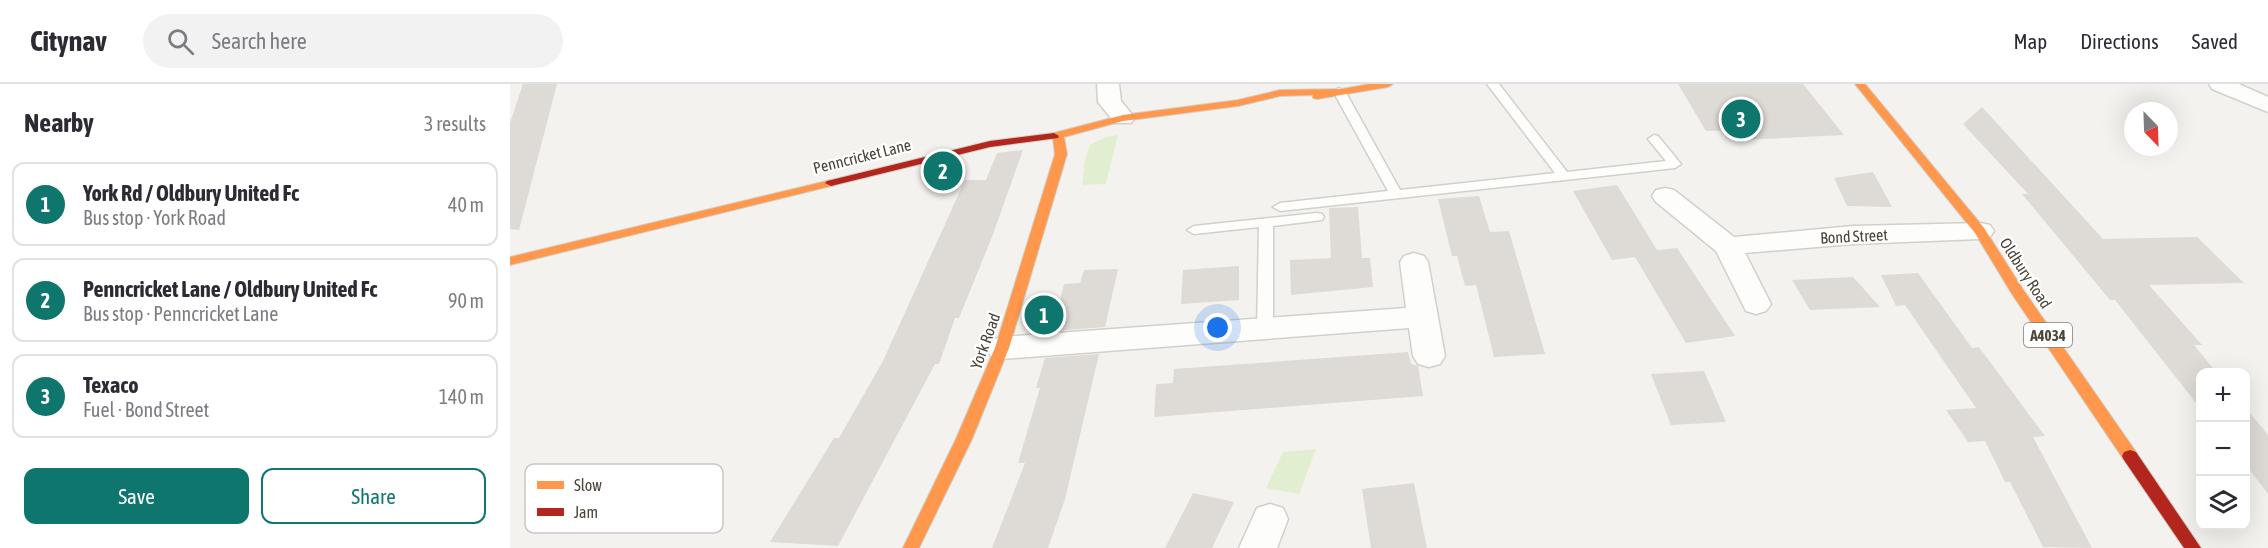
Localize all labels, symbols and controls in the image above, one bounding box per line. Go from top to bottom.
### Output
search box [143,14,563,68]
text: Citynav [30,25,107,57]
icon: search [164,25,197,58]
text: Search here [212,28,307,54]
text: Map [2013,29,2047,53]
text: Directions [2080,29,2159,53]
text: Saved [2192,29,2238,53]
pin: 3 [1722,96,1760,141]
north arrow [2124,102,2178,156]
text: Nearby [24,108,94,138]
text: 3 results [424,112,486,135]
street label: Penncricket Lane [811,135,913,177]
pin: 2 [924,148,962,194]
text: York Rd / Oldbury United Fc [83,180,299,206]
text: 1 [41,193,50,216]
text: 40 m [448,193,484,216]
text: Bus stop · York Road [83,206,226,229]
street label: Bond Street [1820,225,1889,247]
street label: Oldbury Road [1996,234,2055,312]
text: Penncricket Lane / Oldbury United Fc [83,276,377,302]
text: 2 [41,289,50,312]
text: 90 m [448,289,484,312]
pin: 1 [1024,292,1064,338]
text: Bus stop · Penncricket Lane [83,302,278,325]
street label: York Road [967,311,1003,371]
your location [1203,313,1232,342]
road number: A4034 [2024,323,2072,347]
map controls [2196,368,2250,530]
button: + [2196,368,2250,422]
text: Texaco [83,372,139,398]
text: 3 [41,385,50,408]
text: 140 m [439,385,484,408]
text: Fuel · Bond Street [83,398,209,421]
button: − [2196,422,2250,476]
legend [525,464,723,533]
button: Save [24,468,249,524]
button: Share [261,468,486,524]
text: Slow [574,476,602,494]
button: layers [2196,476,2250,530]
text: Jam [574,503,598,521]

